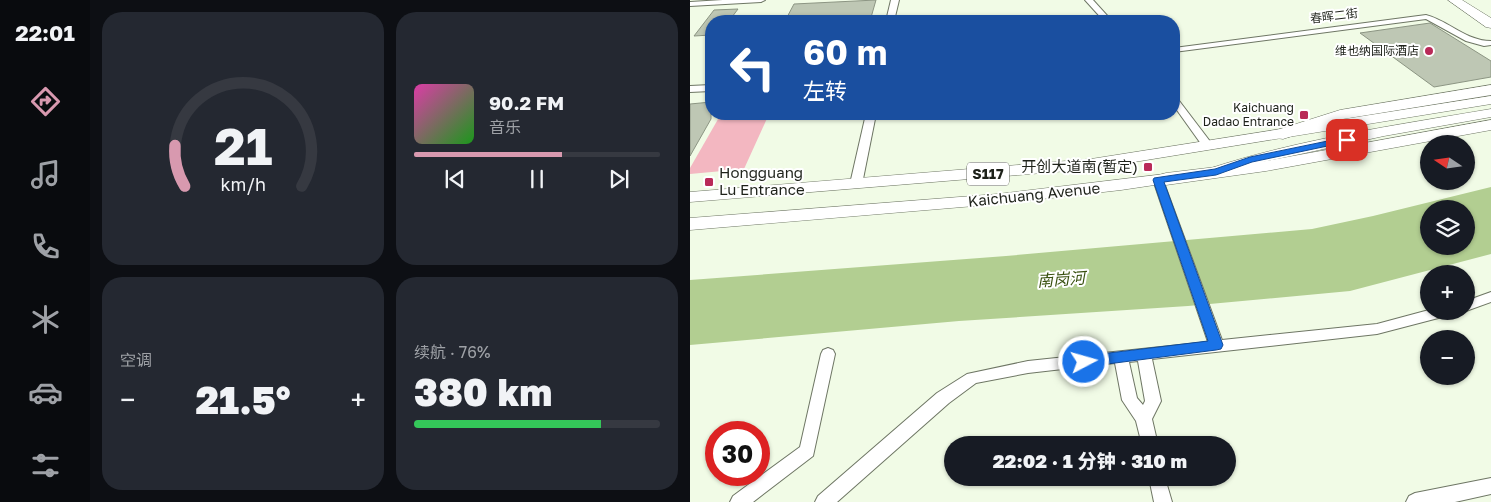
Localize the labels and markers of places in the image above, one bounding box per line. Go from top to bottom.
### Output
place label: 维也纳国际酒店 [1335,43,1419,58]
marker: 维也纳国际酒店 [1423,45,1435,57]
place label: Kaichuang Dadao Entrance [1203,100,1294,129]
marker: Kaichuang Dadao Entrance [1298,109,1310,121]
pin [1326,119,1368,161]
place label: 开创大道南(暂定) [1022,157,1138,175]
marker: 开创大道南(暂定) [1142,161,1154,173]
place label: Hongguang Lu Entrance [719,163,805,198]
marker: Hongguang Lu Entrance [703,176,715,188]

